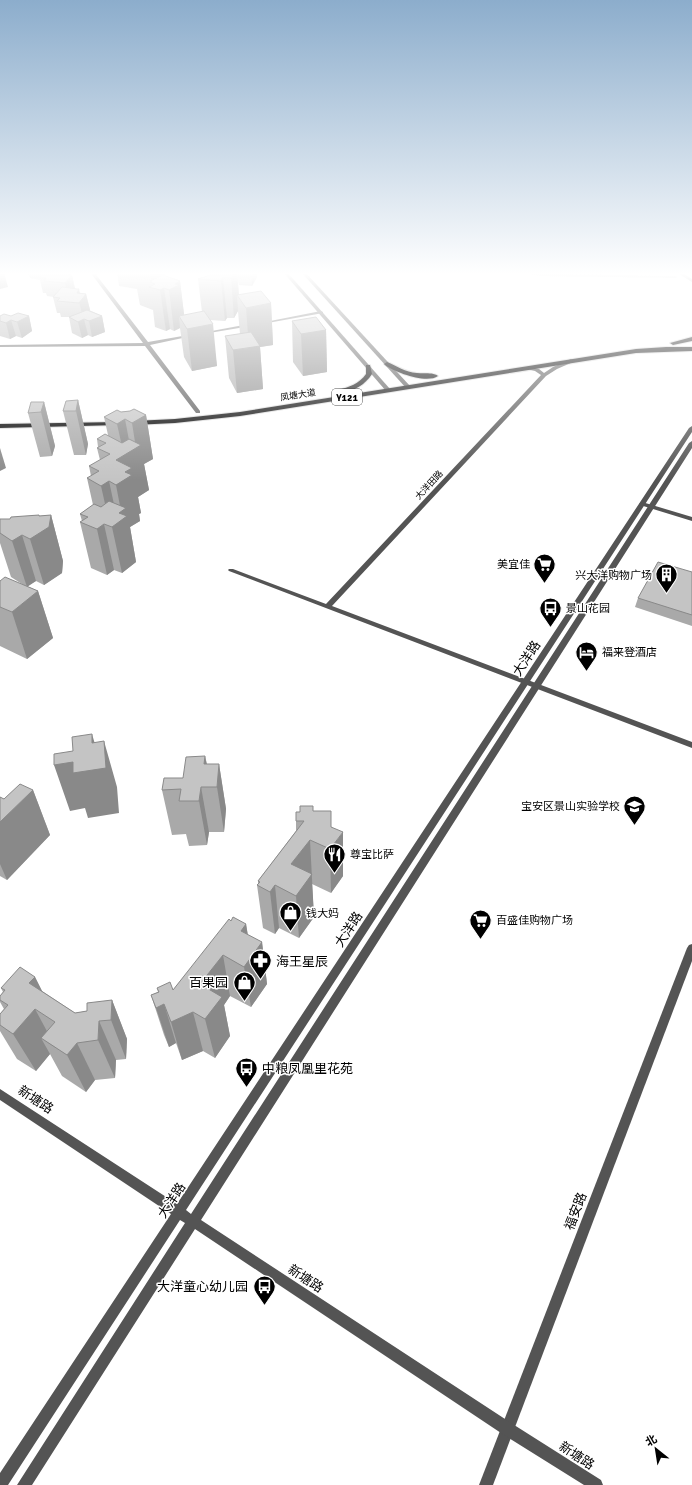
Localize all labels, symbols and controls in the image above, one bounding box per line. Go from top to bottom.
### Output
street label: 凤塘大道 [279,386,317,404]
road number: Y121 [332,389,362,405]
street label: 大洋田路 [413,468,446,502]
supermarket icon: 美宜佳 [532,551,558,584]
place label: 美宜佳 [497,558,530,571]
building icon: 兴大洋购物广场 [654,562,680,595]
place label: 兴大洋购物广场 [575,569,652,582]
bus stop icon: 景山花园 [538,595,564,628]
place label: 景山花园 [566,602,610,615]
street label: 大洋路 [510,638,544,679]
hotel icon: 福来登酒店 [574,639,600,672]
place label: 福来登酒店 [602,646,657,659]
school or university icon: 宝安区景山实验学校 [622,793,648,826]
place label: 宝安区景山实验学校 [521,800,620,813]
restaurant icon: 尊宝比萨 [322,841,348,874]
place label: 尊宝比萨 [350,848,394,861]
shop icon: 钱大妈 [278,900,304,933]
place label: 钱大妈 [306,907,339,920]
supermarket icon: 百盛佳购物广场 [468,907,494,940]
street label: 大洋路 [332,909,366,950]
place label: 百盛佳购物广场 [496,914,573,927]
pharmacy icon: 海王星辰 [248,948,274,981]
place label: 海王星辰 [276,954,328,970]
shop icon: 百果园 [231,969,257,1002]
place label: 百果园 [189,975,228,991]
bus stop icon: 中粮凤凰里花苑 [233,1055,259,1088]
place label: 中粮凤凰里花苑 [262,1061,353,1077]
street label: 新塘路 [15,1083,56,1117]
street label: 大洋路 [155,1180,189,1221]
street label: 福安路 [561,1190,590,1232]
street label: 新塘路 [285,1262,326,1296]
bus stop icon: 大洋童心幼儿园 [251,1273,277,1306]
place label: 大洋童心幼儿园 [157,1279,248,1295]
north arrow [636,1429,676,1469]
text: 北 [643,1432,659,1449]
street label: 新塘路 [556,1439,597,1473]

